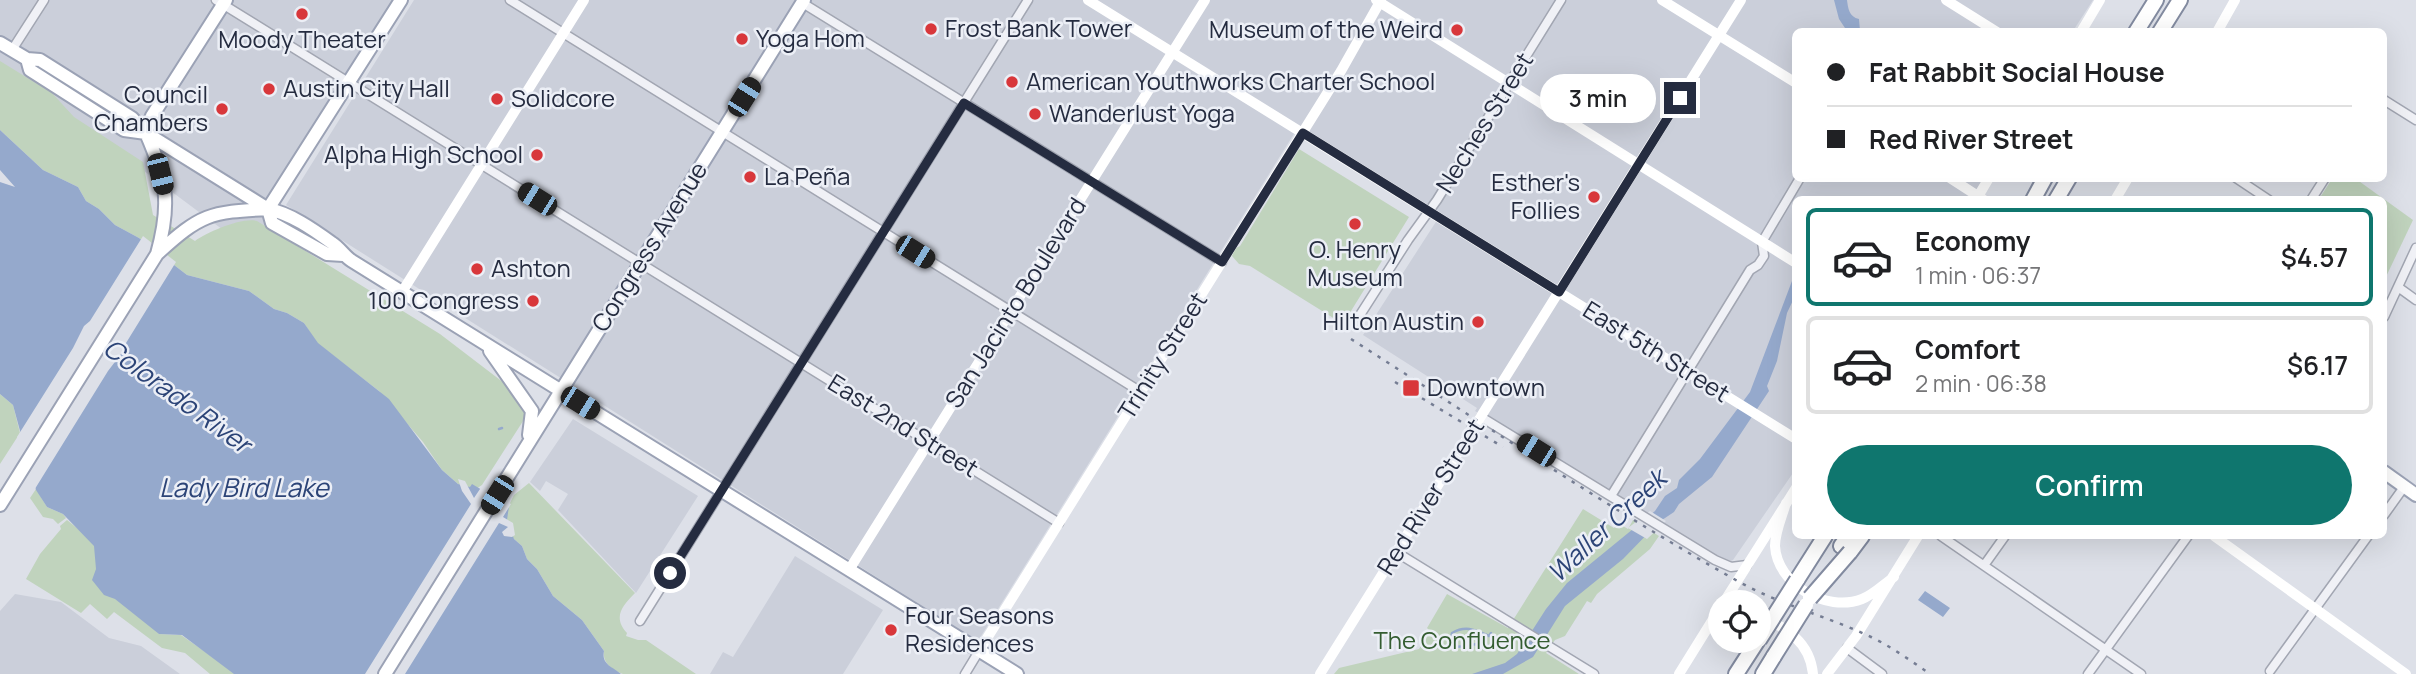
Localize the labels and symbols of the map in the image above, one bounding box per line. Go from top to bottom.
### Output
marker: Moody Theater [294,6,310,22]
place label: Frost Bank Tower [945,11,1133,44]
place label: Museum of the Weird [1209,12,1443,45]
place label: Yoga Hom [756,21,865,54]
marker: Frost Bank Tower [923,21,939,37]
place label: Moody Theater [218,22,386,55]
marker: Museum of the Weird [1449,22,1465,38]
marker: Yoga Hom [734,31,750,47]
street label: Neches Street [1427,46,1540,199]
place label: American Youthworks Charter School [1026,64,1435,97]
place label: Austin City Hall [283,71,450,104]
car [724,74,765,120]
marker: American Youthworks Charter School [1004,74,1020,90]
callout: 3 min [1540,74,1656,122]
place label: Council Chambers [94,77,208,138]
marker: Austin City Hall [261,81,277,97]
place label: Solidcore [511,81,615,114]
route end [1664,82,1696,114]
marker: Solidcore [489,91,505,107]
place label: Wanderlust Yoga [1049,96,1235,129]
marker: Council Chambers [214,101,230,117]
marker: Wanderlust Yoga [1027,106,1043,122]
place label: Alpha High School [324,137,523,170]
marker: Alpha High School [529,147,545,163]
car [145,151,176,197]
street label: Congress Avenue [583,155,714,337]
place label: La Peña [764,159,850,192]
place label: Esther's Follies [1491,165,1580,226]
marker: La Peña [742,169,758,185]
car [514,179,561,219]
marker: Esther's Follies [1586,189,1602,205]
street label: San Jacinto Boulevard [937,191,1093,414]
marker: O. Henry Museum [1347,216,1363,232]
car [892,232,939,272]
place label: O. Henry Museum [1307,232,1403,293]
place label: Ashton [491,251,571,284]
marker: Ashton [469,261,485,277]
place label: 100 Congress [368,283,519,316]
street label: Trinity Street [1109,285,1214,425]
street label: East 5th Street [1577,292,1736,409]
marker: 100 Congress [525,293,541,309]
place label: Hilton Austin [1322,304,1464,337]
marker: Hilton Austin [1470,314,1486,330]
water label: Colorado River [96,329,262,463]
street label: East 2nd Street [822,365,985,484]
place label: Downtown [1427,370,1545,403]
marker: Downtown [1401,378,1421,398]
car [557,383,604,423]
street label: Red River Street [1368,412,1491,581]
car [1513,430,1560,470]
water label: Waller Creek [1539,458,1677,590]
water label: Lady Bird Lake [159,469,330,505]
car [477,472,518,518]
route start [654,557,686,589]
place label: Four Seasons Residences [905,598,1054,659]
marker: Four Seasons Residences [883,622,899,638]
park label: The Confluence [1373,623,1551,656]

